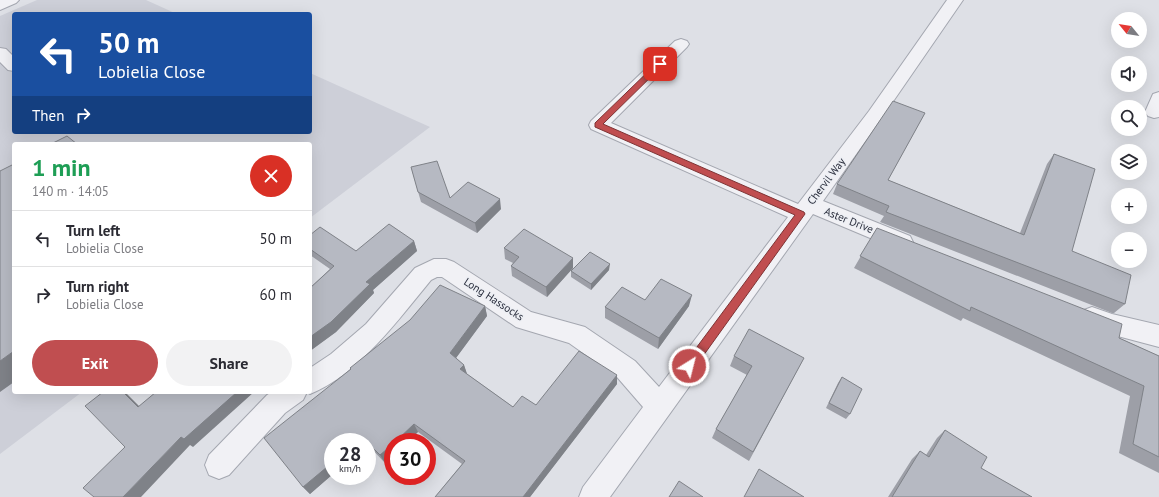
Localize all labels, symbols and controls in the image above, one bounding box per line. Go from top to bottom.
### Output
north arrow [1111,12,1147,48]
map controls [1111,12,1147,268]
text: 50 m [98,24,159,61]
icon: left [32,28,84,80]
pin [643,47,677,81]
icon: arrive [649,53,671,75]
button: sound [1111,56,1147,92]
text: Lobielia Close [98,60,205,83]
button: search [1111,100,1147,136]
icon: right [72,104,94,126]
text: Then [32,106,64,125]
button: layers [1111,144,1147,180]
text: 1 min [32,152,91,183]
street label: Chervil Way [804,154,849,207]
button: close [250,155,292,197]
text: 140 m · 14:05 [32,183,109,200]
button: + [1111,188,1147,224]
street label: Aster Drive [822,204,876,236]
text: Turn left [66,221,120,240]
icon: left [32,228,54,250]
text: 50 m [259,229,292,248]
button: − [1111,232,1147,268]
text: Lobielia Close [66,240,144,257]
street label: Long Hassocks [461,274,527,324]
text: Turn right [66,277,129,296]
icon: right [32,284,54,306]
text: 60 m [259,285,292,304]
text: Lobielia Close [66,296,144,313]
button: Exit [32,340,158,386]
button: Share [166,340,292,386]
position arrow [668,345,710,387]
speed limit sign: 30 [384,433,436,485]
text: 28 [339,441,361,467]
text: km/h [339,462,361,475]

